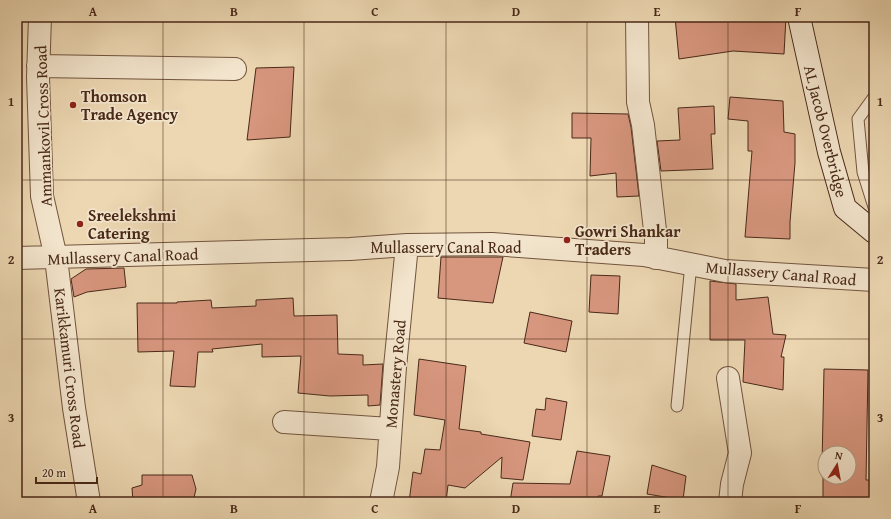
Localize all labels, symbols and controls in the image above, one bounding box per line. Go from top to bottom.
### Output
text: A [89,2,98,21]
text: B [230,2,238,21]
text: C [371,2,379,21]
text: D [512,2,520,21]
text: E [654,2,661,21]
text: F [795,2,802,21]
street label: Ammankovil Cross Road [28,44,58,207]
street label: AL Jacob Overbridge [798,62,854,200]
place label: Thomson Trade Agency [81,84,179,126]
text: 1 [8,92,14,111]
text: 1 [877,92,883,111]
marker: Thomson Trade Agency [68,100,78,110]
place label: Sreelekshmi Catering [88,203,176,245]
marker: Sreelekshmi Catering [75,219,85,229]
place label: Gowri Shankar Traders [575,219,681,261]
street label: Mullassery Canal Road [371,235,522,259]
marker: Gowri Shankar Traders [562,235,572,245]
street label: Mullassery Canal Road [47,241,199,271]
text: 2 [8,250,15,269]
text: 2 [877,250,884,269]
street label: Mullassery Canal Road [705,254,858,292]
street label: Karikkamuri Cross Road [48,287,92,450]
street label: Monastery Road [378,318,412,429]
text: 3 [8,408,14,427]
text: 3 [877,408,883,427]
north arrow [817,445,857,485]
text: N [834,447,845,464]
scale bar [36,459,97,485]
text: 20 m [42,464,66,481]
text: A [89,499,98,518]
text: B [230,499,238,518]
text: C [371,499,379,518]
text: D [512,499,520,518]
text: E [654,499,661,518]
text: F [795,499,802,518]

